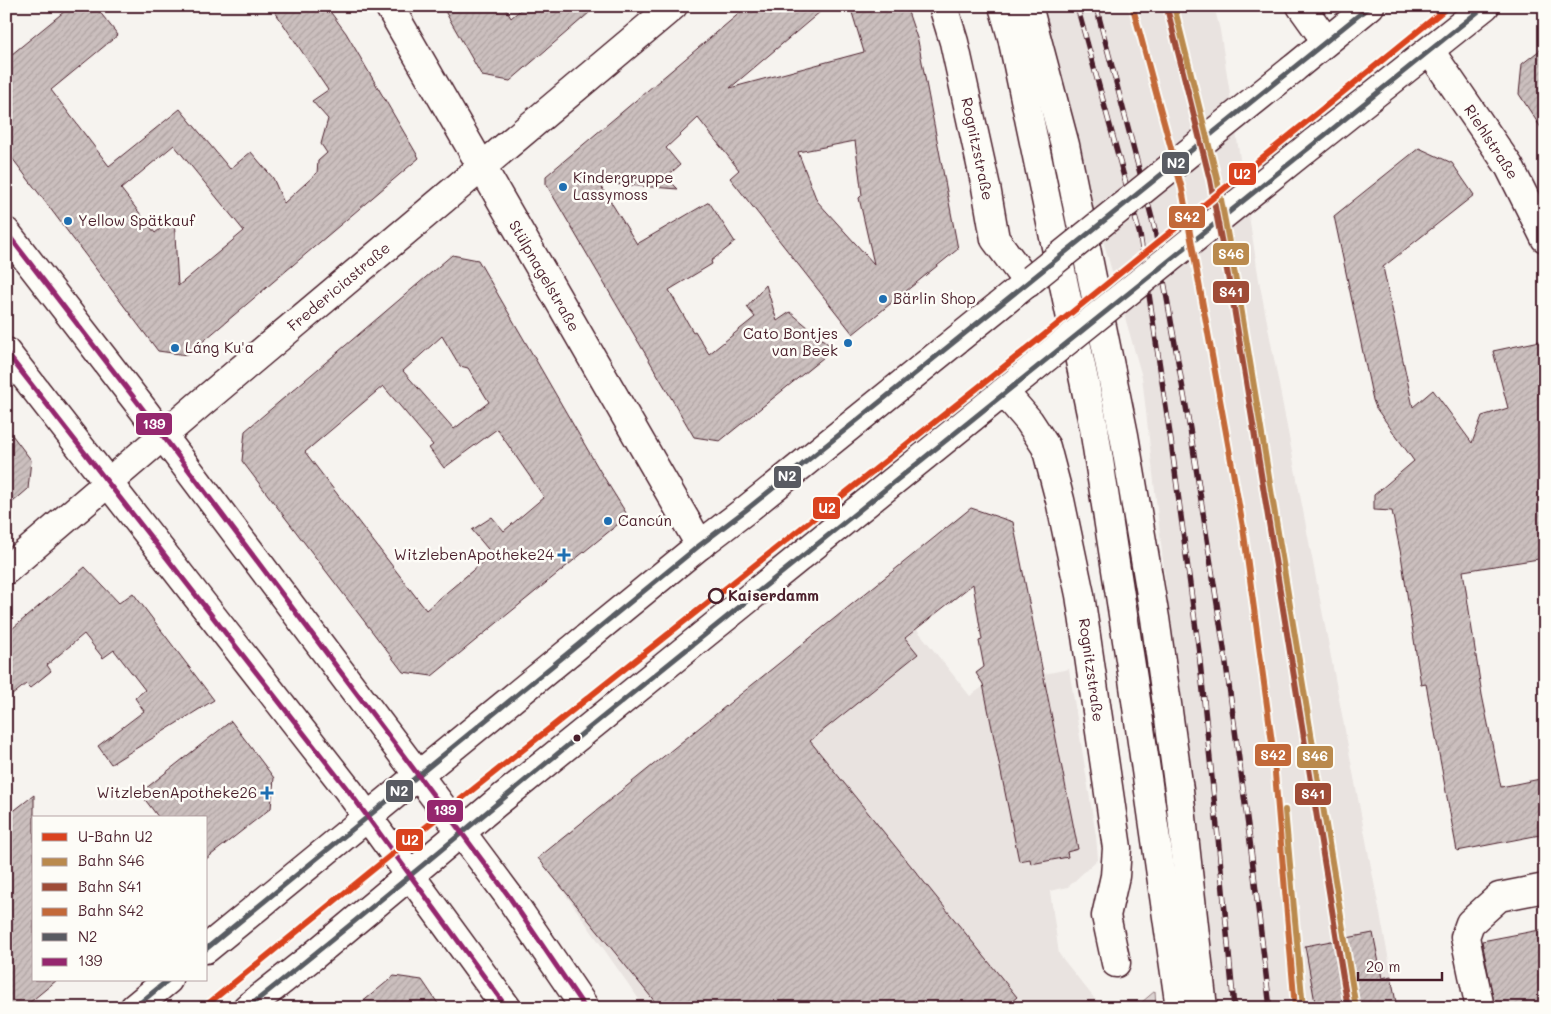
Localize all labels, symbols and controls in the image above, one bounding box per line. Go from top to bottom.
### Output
street label: Rognitzstraße [957,96,999,202]
street label: Riehlstraße [1460,100,1523,183]
line badge: N2 [1161,151,1190,175]
text: N2 [1167,153,1185,172]
line badge: U2 [1228,162,1257,186]
text: U2 [1233,164,1251,183]
place label: Kindergruppe Lassymoss [573,167,674,204]
marker: Kindergruppe Lassymoss [557,181,569,193]
line badge: S42 [1168,205,1206,229]
text: S42 [1174,207,1200,226]
place label: Yellow Spätkauf [78,210,196,230]
marker: Yellow Spätkauf [62,215,74,227]
street label: Stülpnagelstraße [505,216,585,335]
street label: Fredericiastraße [283,237,394,335]
line badge: S46 [1212,242,1250,266]
text: S46 [1218,244,1244,263]
line badge: S41 [1212,280,1250,304]
text: S41 [1219,282,1243,301]
place label: Bärlin Shop [893,288,976,308]
marker: Bärlin Shop [877,293,889,305]
place label: Cato Bontjes van Beek [743,323,838,360]
place label: Láng Ku'a [185,337,254,357]
marker: Cato Bontjes van Beek [842,337,854,349]
marker: Láng Ku'a [169,342,181,354]
line badge: 139 [135,412,173,436]
text: 139 [142,414,166,433]
line badge: N2 [773,465,802,489]
text: N2 [778,466,796,485]
line badge: U2 [812,496,841,520]
text: U2 [818,498,836,517]
place label: Cancún [618,510,672,530]
marker: Cancún [602,515,614,527]
place label: WitzlebenApotheke24 [394,544,554,564]
marker: WitzlebenApotheke24 [558,549,570,561]
place label: Kaiserdamm [728,585,819,605]
marker: Kaiserdamm [708,588,724,604]
street label: Rognitzstraße [1075,617,1109,723]
unlabelled marker [572,733,582,743]
line badge: S42 [1254,743,1292,767]
text: S42 [1260,745,1286,764]
line badge: S46 [1296,745,1334,769]
text: S46 [1302,746,1328,765]
line badge: N2 [385,779,414,803]
text: N2 [390,781,408,800]
place label: WitzlebenApotheke26 [97,782,257,802]
line badge: S41 [1294,782,1332,806]
text: S41 [1301,784,1325,803]
marker: WitzlebenApotheke26 [261,787,273,799]
line badge: 139 [426,799,464,823]
text: 139 [433,800,457,819]
legend [32,816,208,982]
text: U-Bahn U2 [78,826,153,846]
line badge: U2 [395,828,424,852]
text: U2 [401,830,419,849]
text: Bahn S46 [78,850,145,870]
text: Bahn S41 [78,876,142,896]
text: Bahn S42 [78,900,144,920]
text: N2 [78,926,97,946]
scale bar [1358,949,1442,981]
text: 139 [78,950,102,970]
text: 20 m [1366,956,1400,976]

